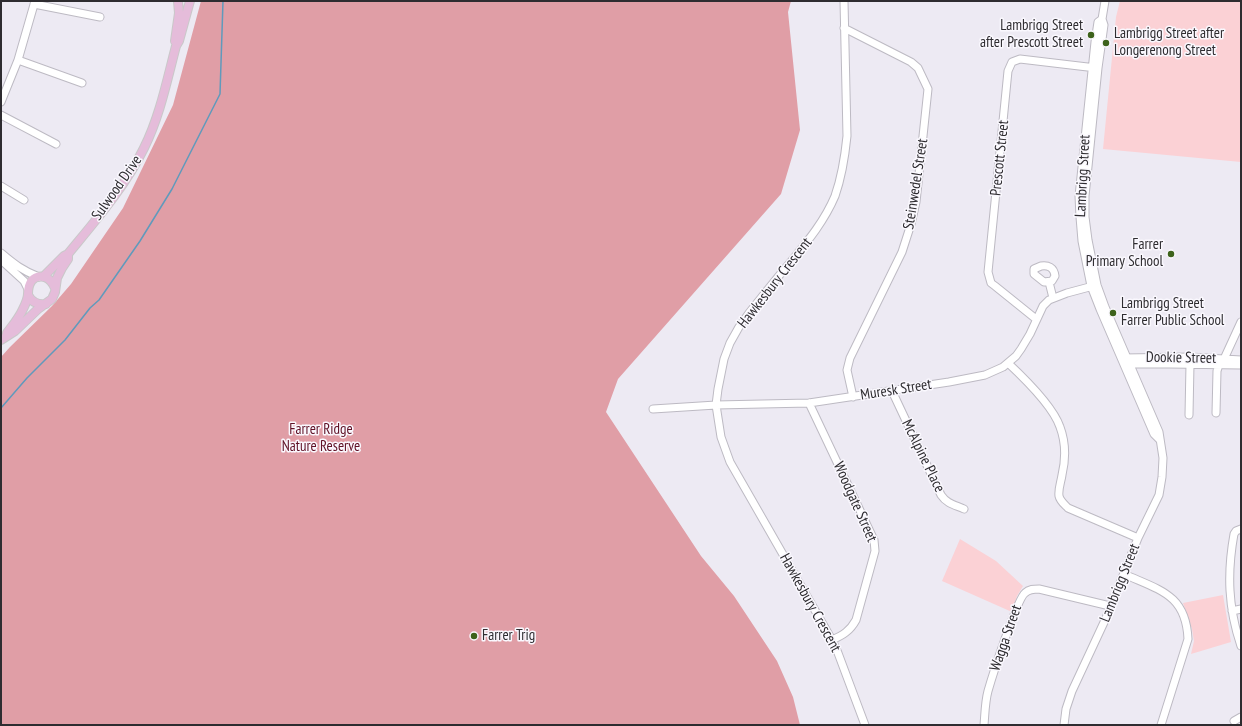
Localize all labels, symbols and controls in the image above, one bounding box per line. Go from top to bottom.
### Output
place label: Lambrigg Street after Prescott Street [980,17,1083,52]
place label: Lambrigg Street after Longerenong Street [1114,25,1224,60]
marker: Lambrigg Street after Prescott Street [1086,30,1096,40]
marker: Lambrigg Street after Longerenong Street [1101,38,1111,48]
street label: Prescott Street [987,119,1013,197]
street label: Lambrigg Street [1072,134,1094,218]
street label: Steinwedel Street [900,137,932,231]
street label: Sulwood Drive [88,152,146,224]
street label: Hawkesbury Crescent [734,234,816,332]
place label: Farrer Primary School [1086,236,1163,271]
marker: Farrer Primary School [1166,249,1176,259]
place label: Lambrigg Street Farrer Public School [1121,295,1224,330]
marker: Lambrigg Street Farrer Public School [1108,308,1118,318]
street label: Dookie Street [1146,348,1216,368]
street label: Muresk Street [859,376,933,404]
street label: McAlpine Place [898,417,948,495]
park label: Farrer Ridge Nature Reserve [282,421,360,456]
street label: Woodgate Street [829,459,881,545]
street label: Lambrigg Street [1096,541,1144,625]
street label: Hawkesbury Crescent [776,551,844,655]
street label: Wagga Street [986,603,1026,673]
place label: Farrer Trig [482,627,535,645]
marker: Farrer Trig [469,631,479,641]

